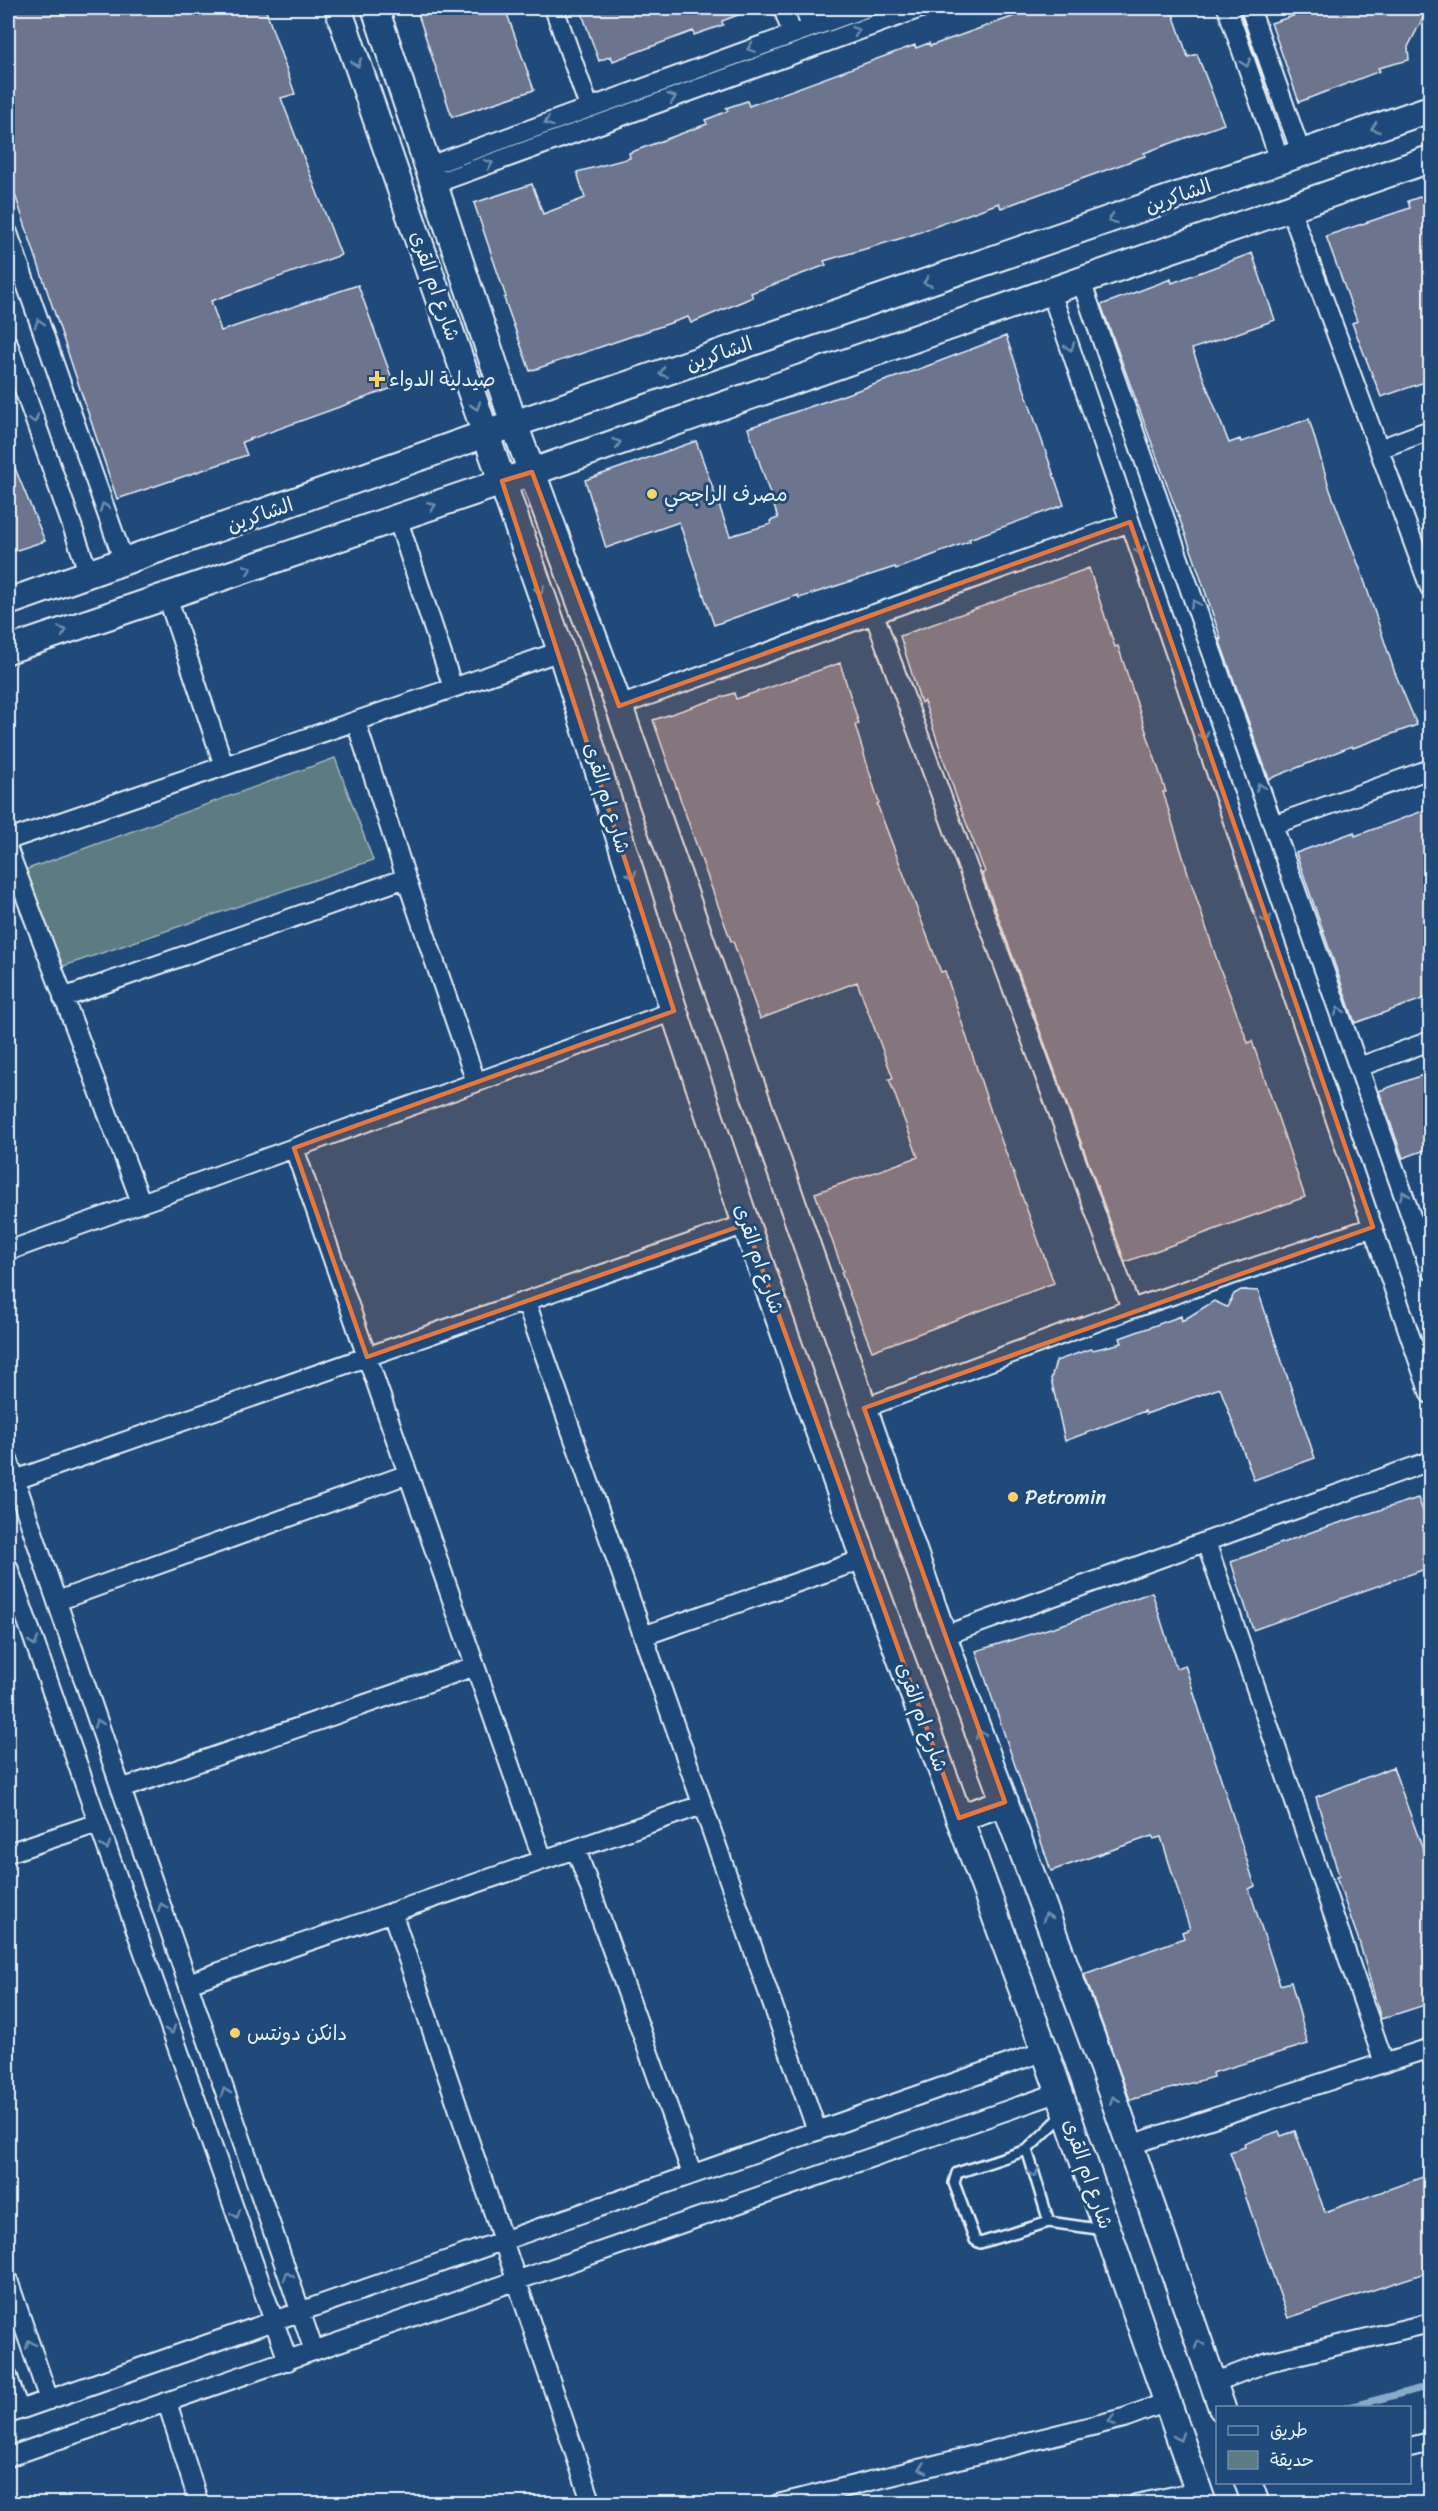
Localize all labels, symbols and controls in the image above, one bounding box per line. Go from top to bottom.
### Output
one-way arrow [850,26,860,39]
one-way arrow [746,40,756,53]
one-way arrow [350,57,363,68]
one-way arrow [1239,57,1252,68]
one-way arrow [666,92,677,105]
one-way arrow [543,115,554,127]
one-way arrow [1370,120,1381,133]
one-way arrow [483,159,494,172]
street label: الشاكرين [1140,168,1216,224]
one-way arrow [1107,212,1117,224]
street label: شارع ام القرى [400,226,470,346]
one-way arrow [922,275,933,288]
one-way arrow [34,318,47,329]
street label: الشاكرين [681,326,757,382]
one-way arrow [1062,341,1075,352]
place label: صيدلية الدواء [389,362,496,397]
one-way arrow [658,366,669,378]
marker: صيدلية الدواء [370,372,384,386]
one-way arrow [469,400,482,410]
one-way arrow [27,413,40,424]
one-way arrow [611,437,622,450]
place label: مصرف الراجحي [664,477,788,512]
street label: الشاكرين [222,487,298,543]
marker: مصرف الراجحي [645,487,659,501]
one-way arrow [426,500,437,513]
one-way arrow [99,502,112,513]
one-way arrow [1133,546,1146,556]
one-way arrow [242,563,252,576]
one-way arrow [533,584,546,595]
one-way arrow [1189,599,1202,610]
one-way arrow [57,626,68,639]
one-way arrow [1196,730,1209,741]
street label: شارع ام القرى [573,738,641,858]
one-way arrow [1255,783,1268,793]
one-way arrow [625,869,637,880]
one-way arrow [1260,914,1273,925]
one-way arrow [1333,1006,1346,1017]
one-way arrow [1398,1190,1411,1201]
street label: شارع ام القرى [724,1199,794,1319]
place label: Petromin [1025,1480,1106,1515]
marker: Petromin [1006,1490,1020,1504]
one-way arrow [26,1636,39,1647]
street label: شارع ام القرى [886,1657,958,1777]
one-way arrow [93,1718,106,1729]
one-way arrow [974,1730,987,1740]
one-way arrow [98,1840,111,1851]
one-way arrow [156,1902,169,1913]
one-way arrow [1042,1912,1055,1923]
place label: دانكن دونتس [247,2016,347,2051]
one-way arrow [163,2024,176,2035]
marker: دانكن دونتس [228,2026,242,2040]
one-way arrow [220,2087,233,2098]
one-way arrow [1109,2095,1122,2106]
street label: شارع ام القرى [1053,2114,1123,2234]
one-way arrow [1027,2167,1039,2178]
one-way arrow [228,2208,241,2219]
one-way arrow [283,2271,296,2282]
one-way arrow [1194,2339,1207,2350]
one-way arrow [24,2340,37,2350]
legend [1216,2406,1411,2484]
one-way arrow [1107,2413,1117,2426]
text: طريق [1270,2414,1308,2446]
one-way arrow [1172,2431,1185,2442]
text: حديقة [1270,2444,1314,2476]
one-way arrow [918,2460,928,2473]

